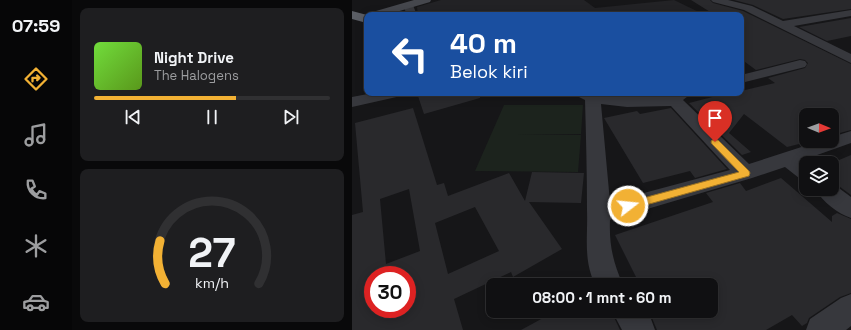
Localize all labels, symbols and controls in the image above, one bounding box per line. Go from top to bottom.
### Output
text: 07:59 [12,14,60,37]
text: 40 m [450,25,517,61]
icon: left [384,28,436,80]
text: Night Drive [154,48,234,67]
text: Belok kiri [450,60,528,83]
icon: directions [22,65,50,93]
text: The Halogens [154,67,239,84]
pin [698,101,732,142]
icon: previous [122,106,144,128]
icon: pause [201,106,223,128]
icon: next [280,106,302,128]
icon: arrive [704,107,726,129]
north arrow [799,108,839,148]
map controls [799,108,839,196]
icon: music [22,121,50,149]
button: layers [799,156,839,196]
icon: phone [22,176,50,204]
position arrow [607,185,649,227]
text: 27 [188,225,236,278]
icon: climate [22,232,50,260]
speed limit sign: 30 [364,266,416,318]
text: km/h [195,273,229,291]
icon: car [22,288,50,316]
text: 08:00 · 1 mnt · 60 m [532,288,672,307]

